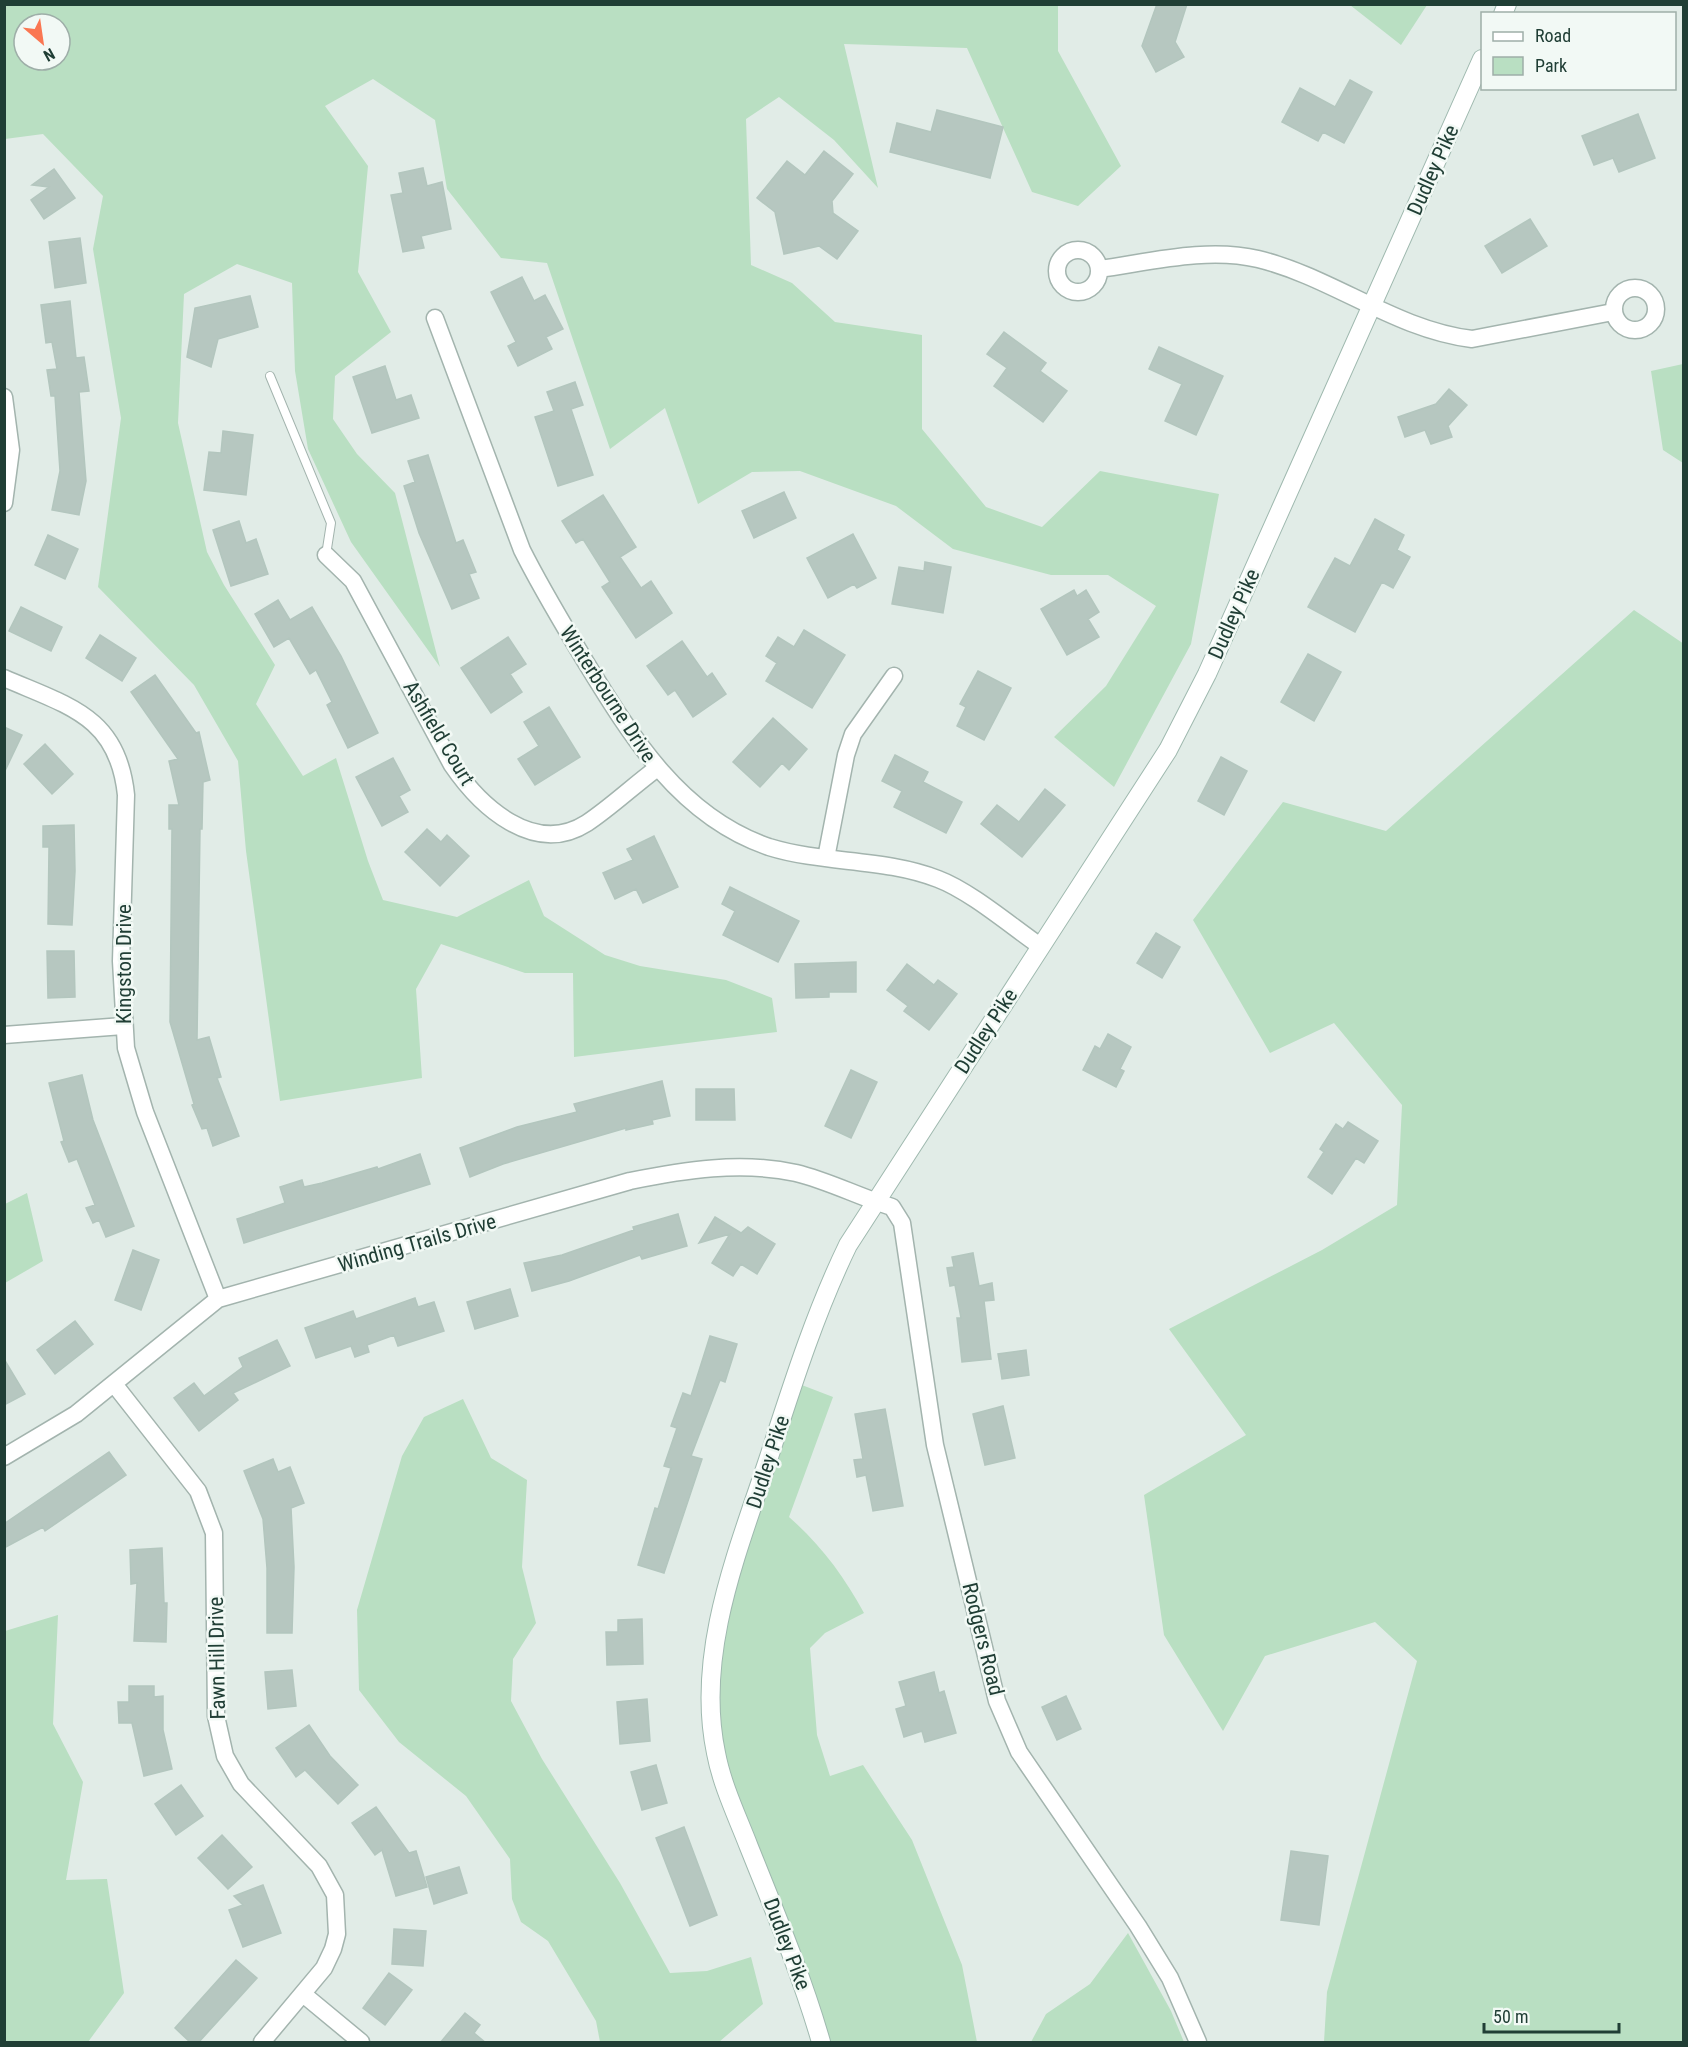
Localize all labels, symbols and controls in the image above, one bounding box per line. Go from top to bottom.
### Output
north arrow [12,12,72,72]
legend [1481,12,1676,90]
text: Road [1535,25,1571,46]
text: N [40,44,58,65]
text: Park [1535,55,1567,76]
street label: Dudley Pike [1402,121,1464,219]
street label: Dudley Pike [1203,565,1265,663]
street label: Winterbourne Drive [555,621,661,767]
street label: Ashfield Court [398,676,480,790]
street label: Kingston Drive [112,904,136,1024]
street label: Dudley Pike [950,984,1022,1078]
street label: Winding Trails Drive [335,1209,499,1277]
street label: Dudley Pike [742,1412,794,1511]
street label: Rodgers Road [957,1580,1009,1698]
street label: Fawn Hill Drive [204,1596,230,1720]
street label: Dudley Pike [759,1895,815,1993]
scale bar [1484,1996,1619,2034]
text: 50 m [1493,2006,1528,2027]

